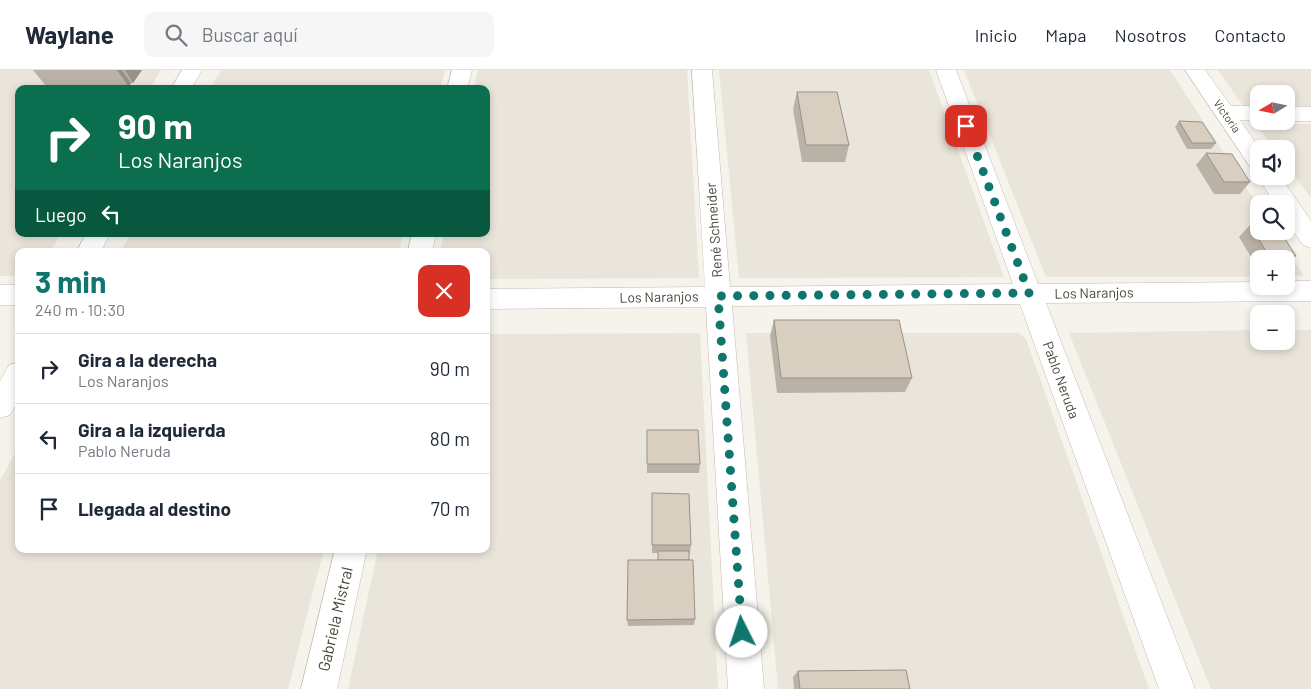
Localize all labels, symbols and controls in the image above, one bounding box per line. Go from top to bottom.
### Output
search box [144,12,494,57]
text: Waylane [25,20,114,49]
icon: search [162,21,190,49]
text: Buscar aquí [202,23,297,46]
text: Inicio [975,24,1017,46]
text: Mapa [1045,24,1087,46]
text: Nosotros [1115,24,1186,46]
text: Contacto [1214,24,1286,46]
north arrow [1250,85,1295,130]
map controls [1250,85,1295,350]
street label: Victoria [1211,97,1243,135]
text: 90 m [118,104,193,146]
icon: right [35,105,100,170]
pin [945,105,987,147]
icon: arrive [952,112,980,140]
button: sound [1250,140,1295,185]
text: Los Naranjos [118,146,243,172]
street label: René Schneider [702,182,725,278]
button: search [1250,195,1295,240]
icon: left [97,200,125,228]
text: Luego [35,203,87,226]
button: + [1250,250,1295,295]
text: 3 min [35,263,106,299]
button: close [418,265,470,317]
street label: Los Naranjos [1054,283,1134,302]
street label: Los Naranjos [619,287,699,306]
text: 240 m · 10:30 [35,300,125,319]
button: − [1250,305,1295,350]
street label: Pablo Neruda [1040,339,1083,421]
text: Gira a la derecha [78,348,217,371]
icon: right [35,355,63,383]
text: 90 m [430,357,470,380]
text: Los Naranjos [78,371,169,390]
text: Gira a la izquierda [78,418,226,441]
icon: left [35,425,63,453]
text: 80 m [430,427,470,450]
text: Pablo Neruda [78,441,171,460]
icon: arrive [35,495,63,523]
text: Llegada al destino [78,497,231,520]
text: 70 m [431,497,470,520]
street label: Gabriela Mistral [313,565,356,673]
position arrow [715,605,767,657]

